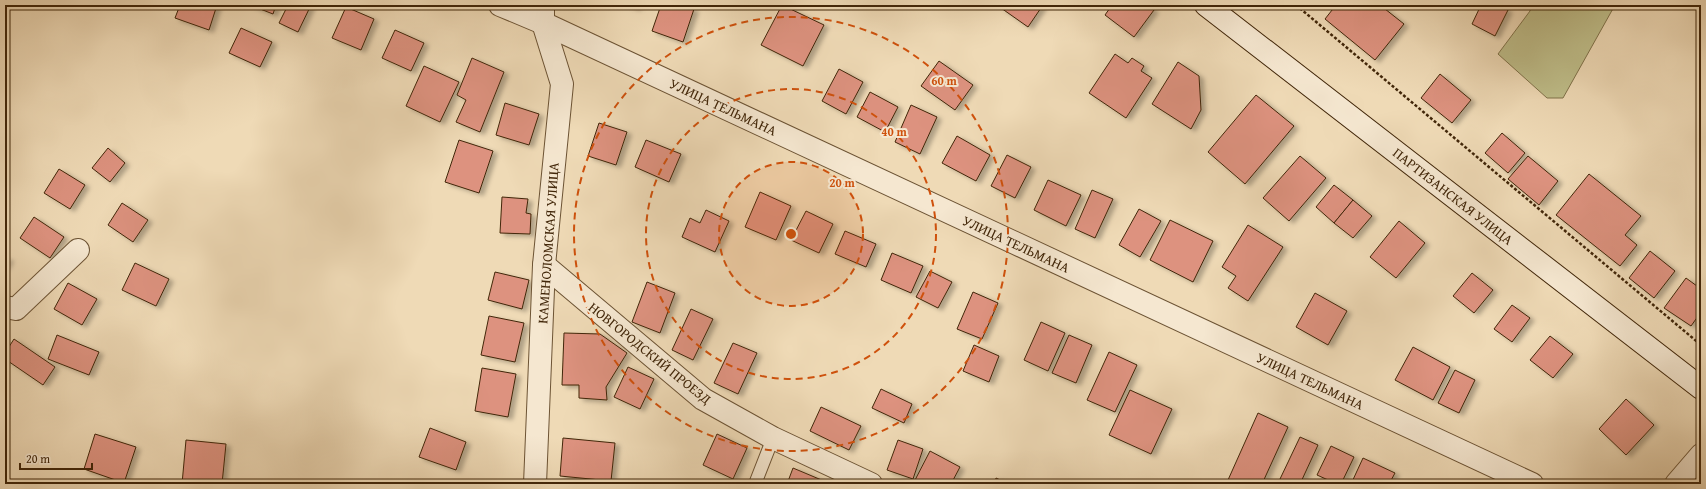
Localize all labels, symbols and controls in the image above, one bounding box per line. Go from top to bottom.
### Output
text: 60 m [931,72,957,89]
street label: УЛИЦА ТЕЛЬМАНА [666,73,780,141]
text: 40 m [881,123,907,140]
street label: ПАРТИЗАНСКАЯ УЛИЦА [1389,143,1518,250]
street label: КАМЕНОЛОМСКАЯ УЛИЦА [532,161,564,324]
text: 20 m [829,174,855,191]
street label: УЛИЦА ТЕЛЬМАНА [959,210,1073,278]
centre of rings [784,227,798,241]
street label: НОВГОРОДСКИЙ ПРОЕЗД [584,297,716,409]
street label: УЛИЦА ТЕЛЬМАНА [1253,347,1367,415]
scale bar [20,445,92,471]
text: 20 m [26,450,50,467]

